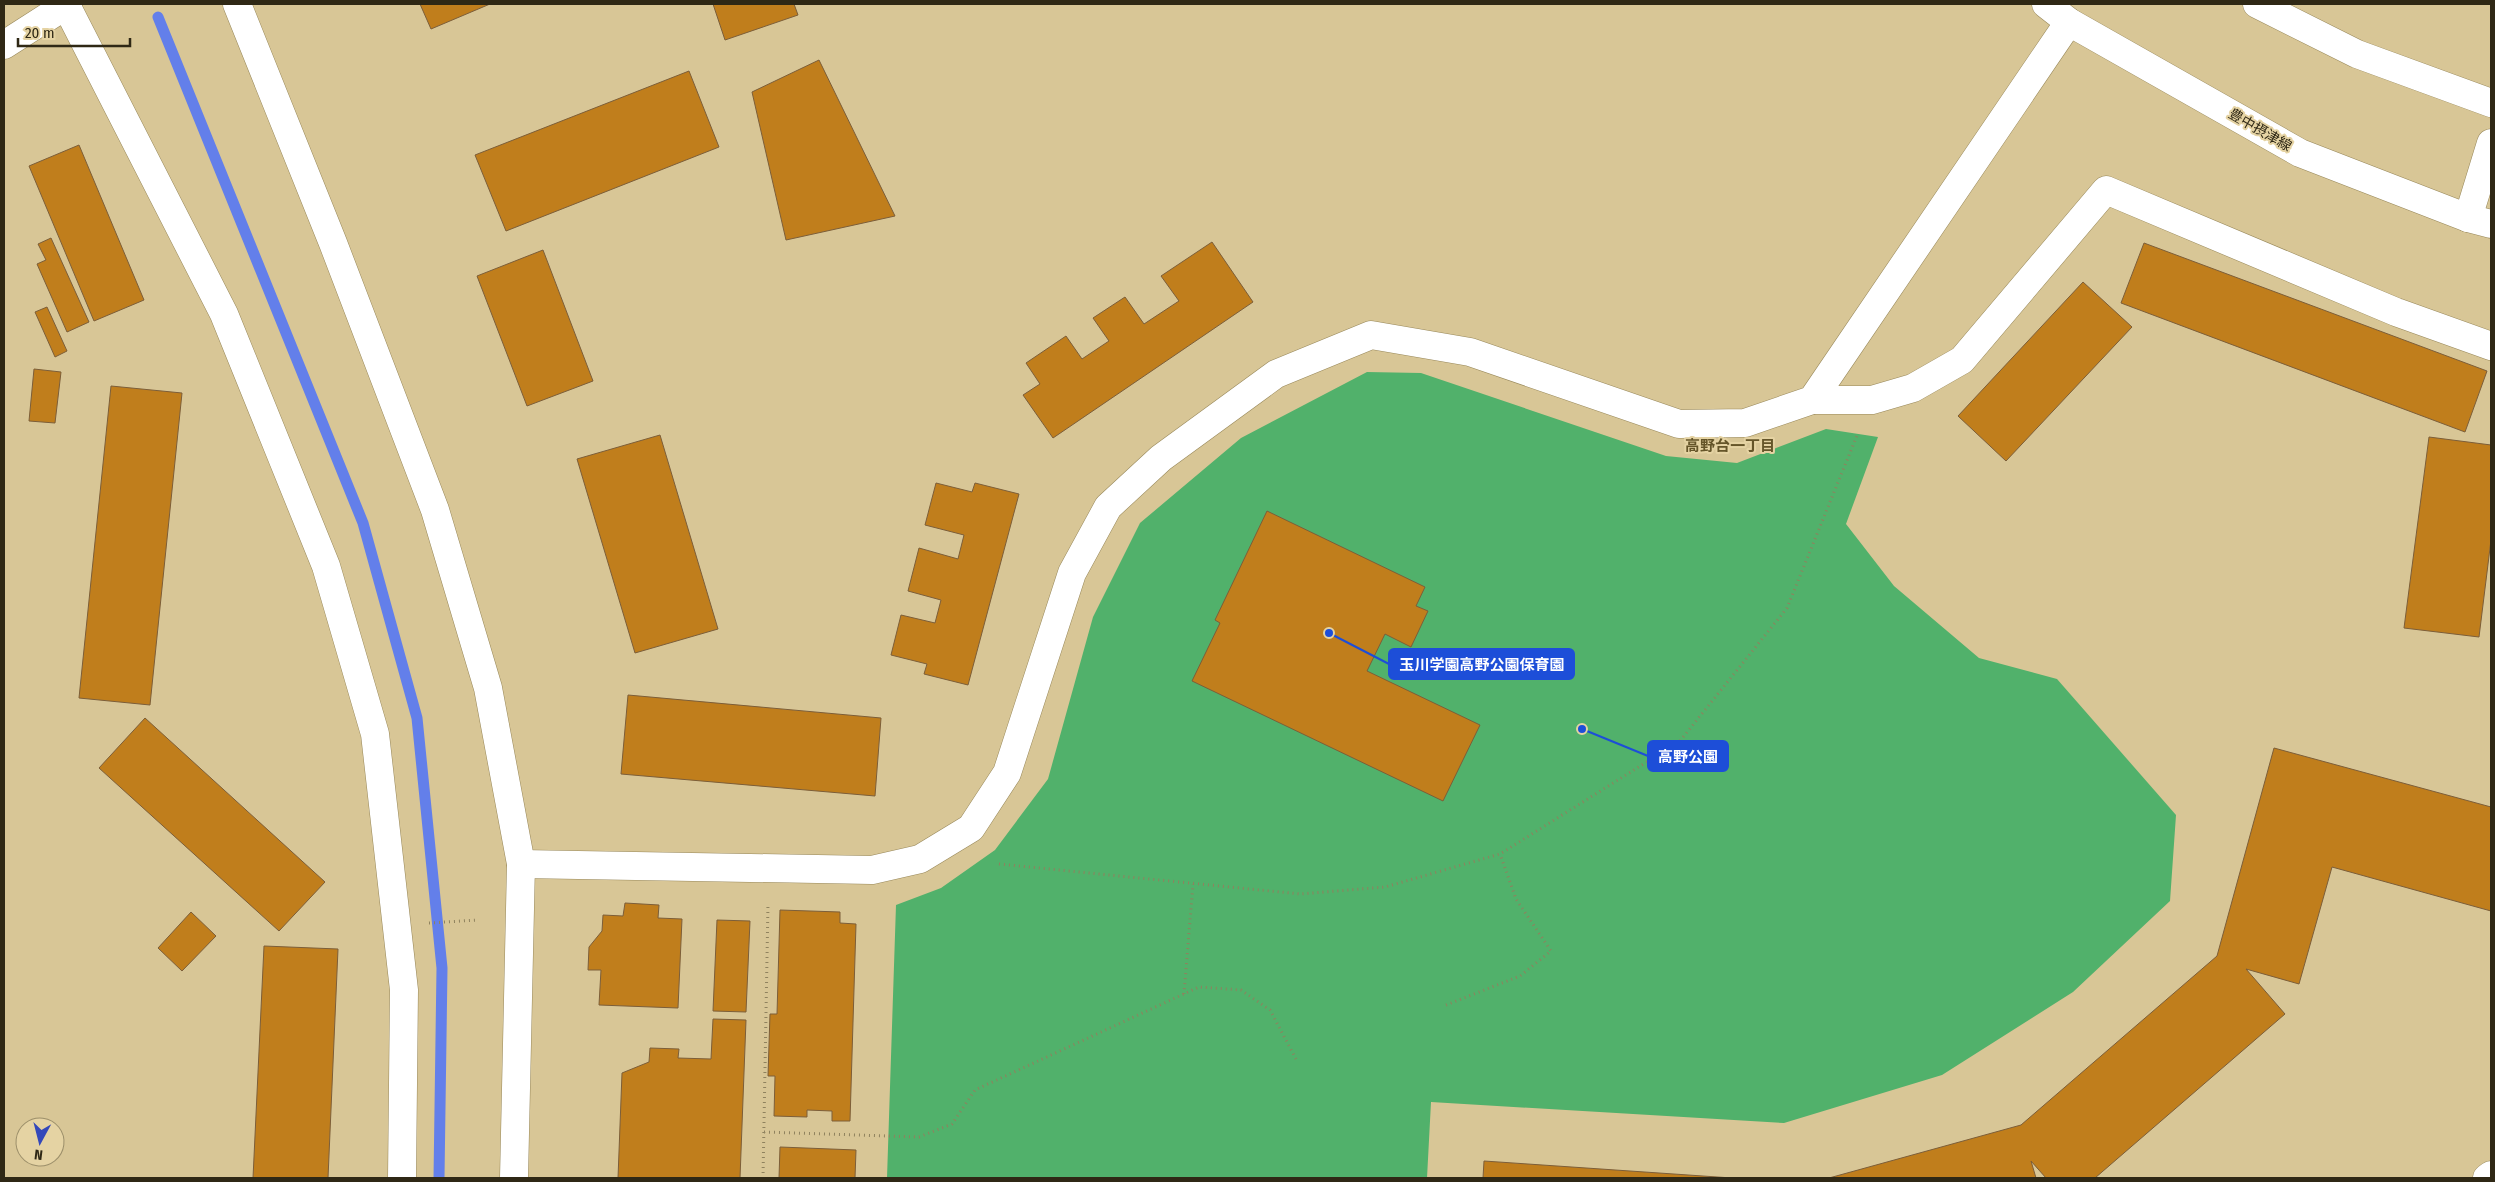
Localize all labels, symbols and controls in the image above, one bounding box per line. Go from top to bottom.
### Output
scale bar [18,15,130,47]
text: 20 m [25,24,55,42]
street label: 豊中摂津線 [2225,105,2295,155]
district label: 高野台一丁目 [1685,437,1775,455]
callout: 玉川学園高野公園保育園 [1389,649,1574,679]
text: 玉川学園高野公園保育園 [1399,656,1565,674]
callout: 高野公園 [1648,741,1728,771]
text: 高野公園 [1658,748,1718,766]
north arrow [15,1117,65,1167]
text: N [33,1145,44,1163]

